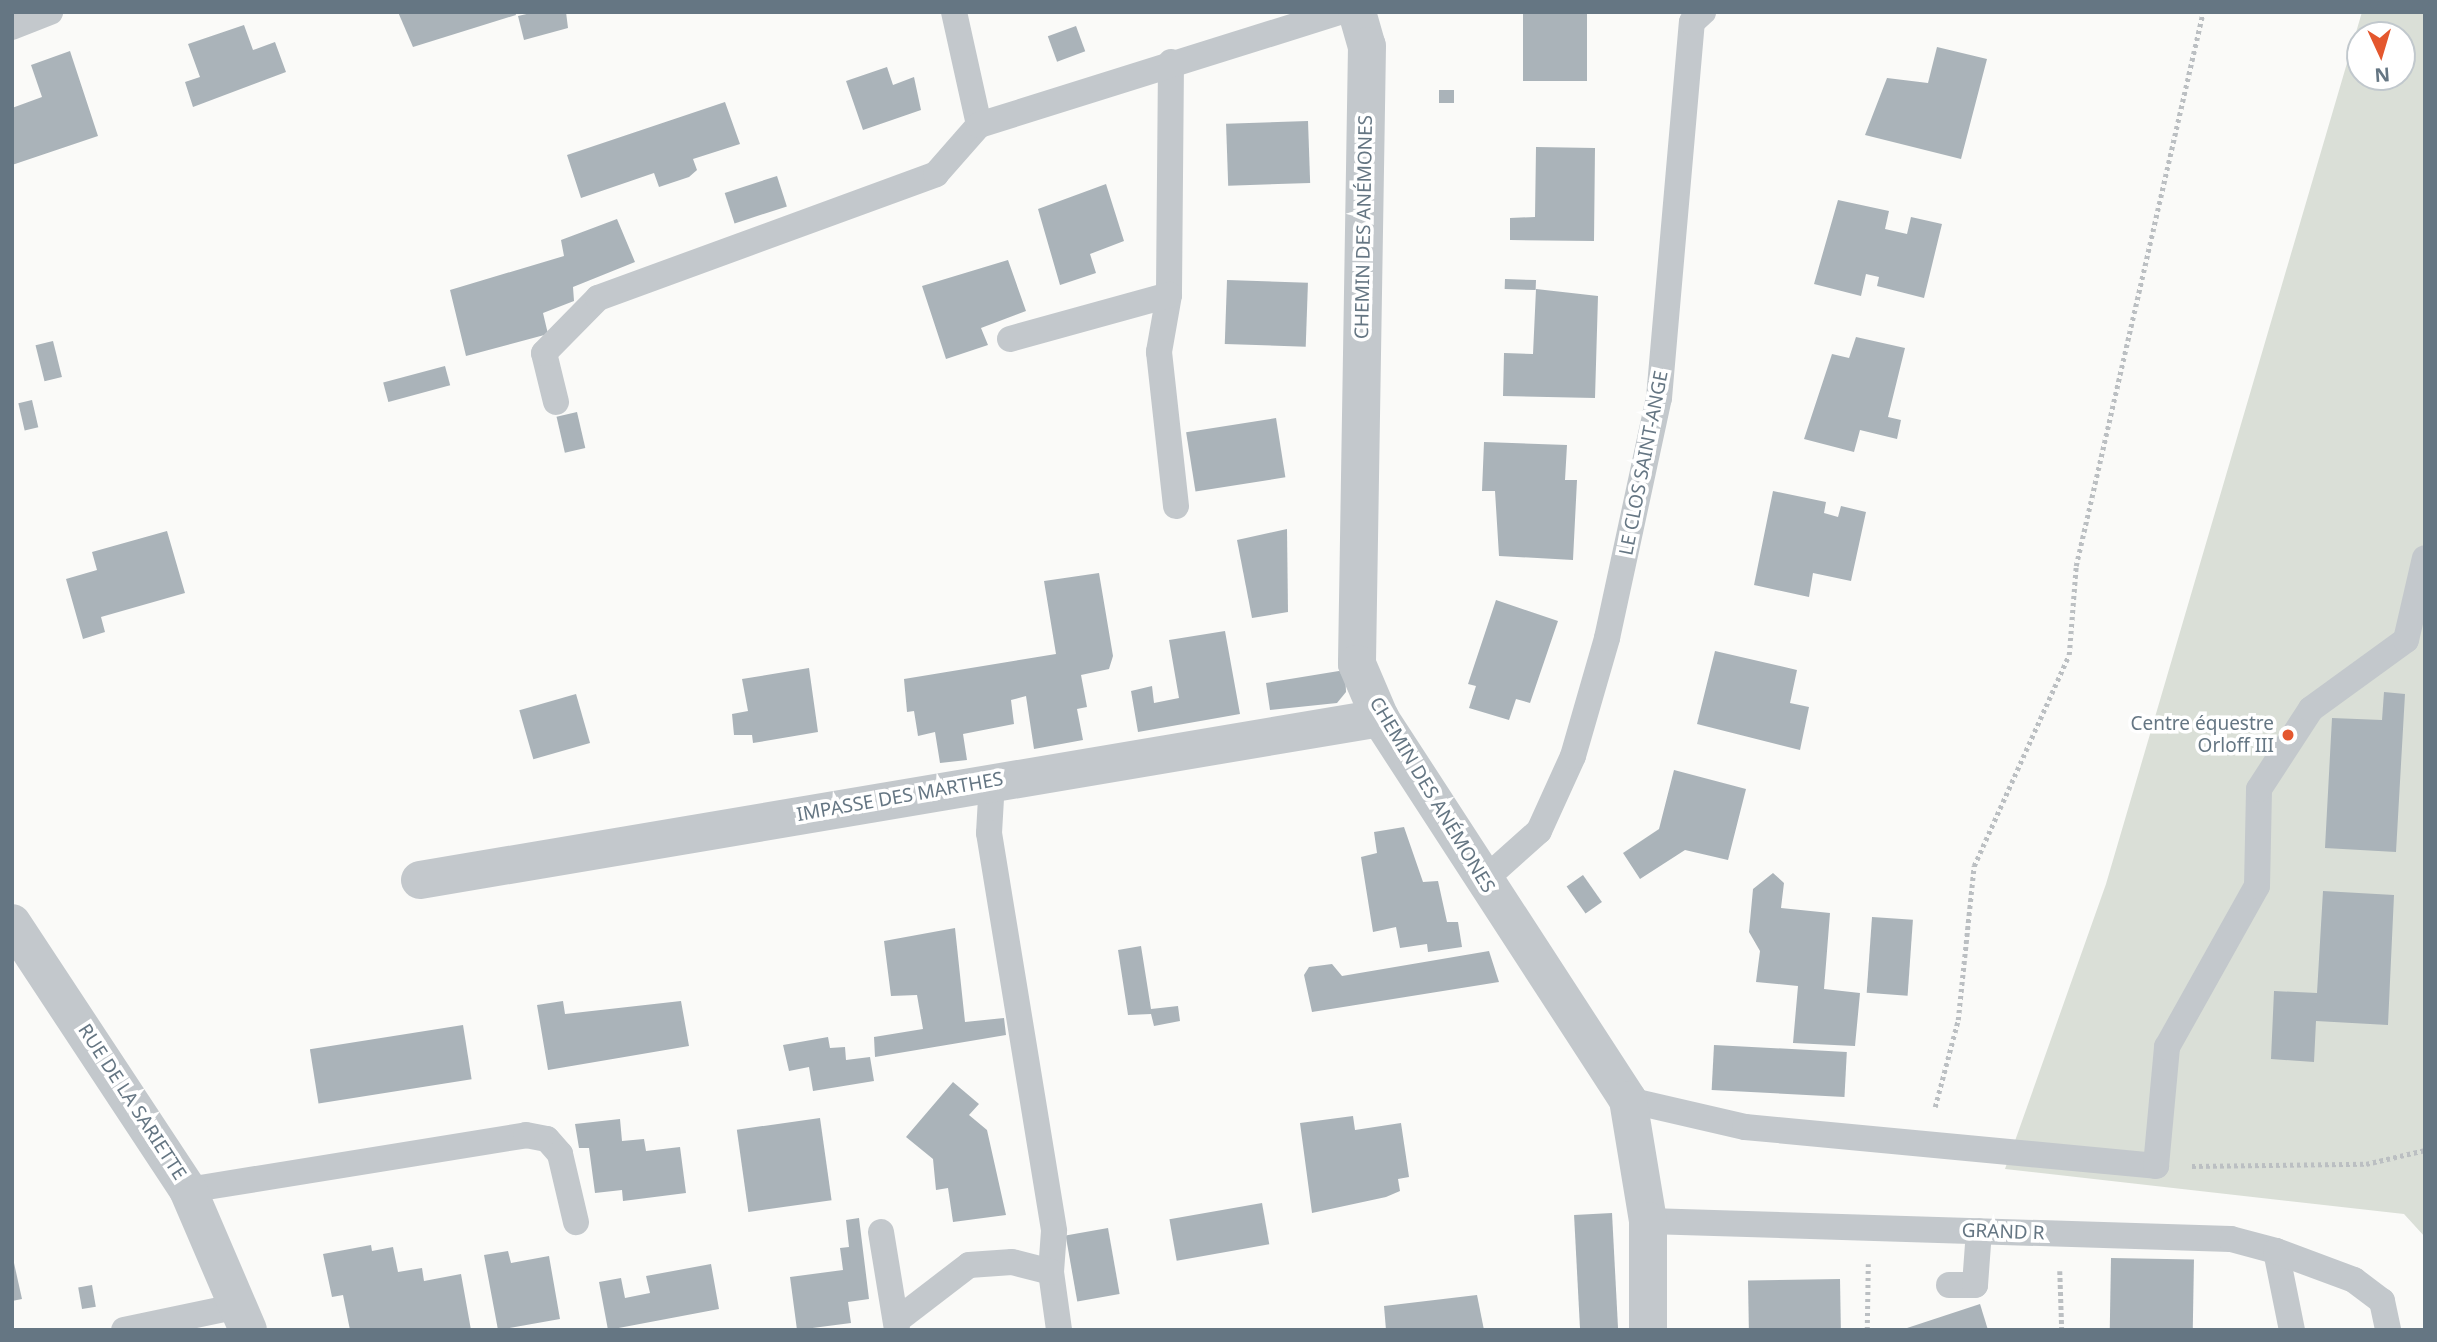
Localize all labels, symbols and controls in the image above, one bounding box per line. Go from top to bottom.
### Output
north arrow [2346,21,2416,91]
text: N [2374,61,2391,88]
street label: CHEMIN DES ANÉMONES [1351,115,1377,339]
street label: LE CLOS SAINT-ANGE [1615,369,1673,557]
street label: CHEMIN DES ANÉMONES [1365,693,1499,897]
place label: Centre équestre Orloff III [2131,713,2274,757]
marker: Centre équestre Orloff III [2280,727,2296,743]
street label: IMPASSE DES MARTHES [795,768,1005,826]
street label: RUE DE LA SARIETTE [73,1020,191,1184]
street label: GRAND R [1961,1219,2045,1245]

